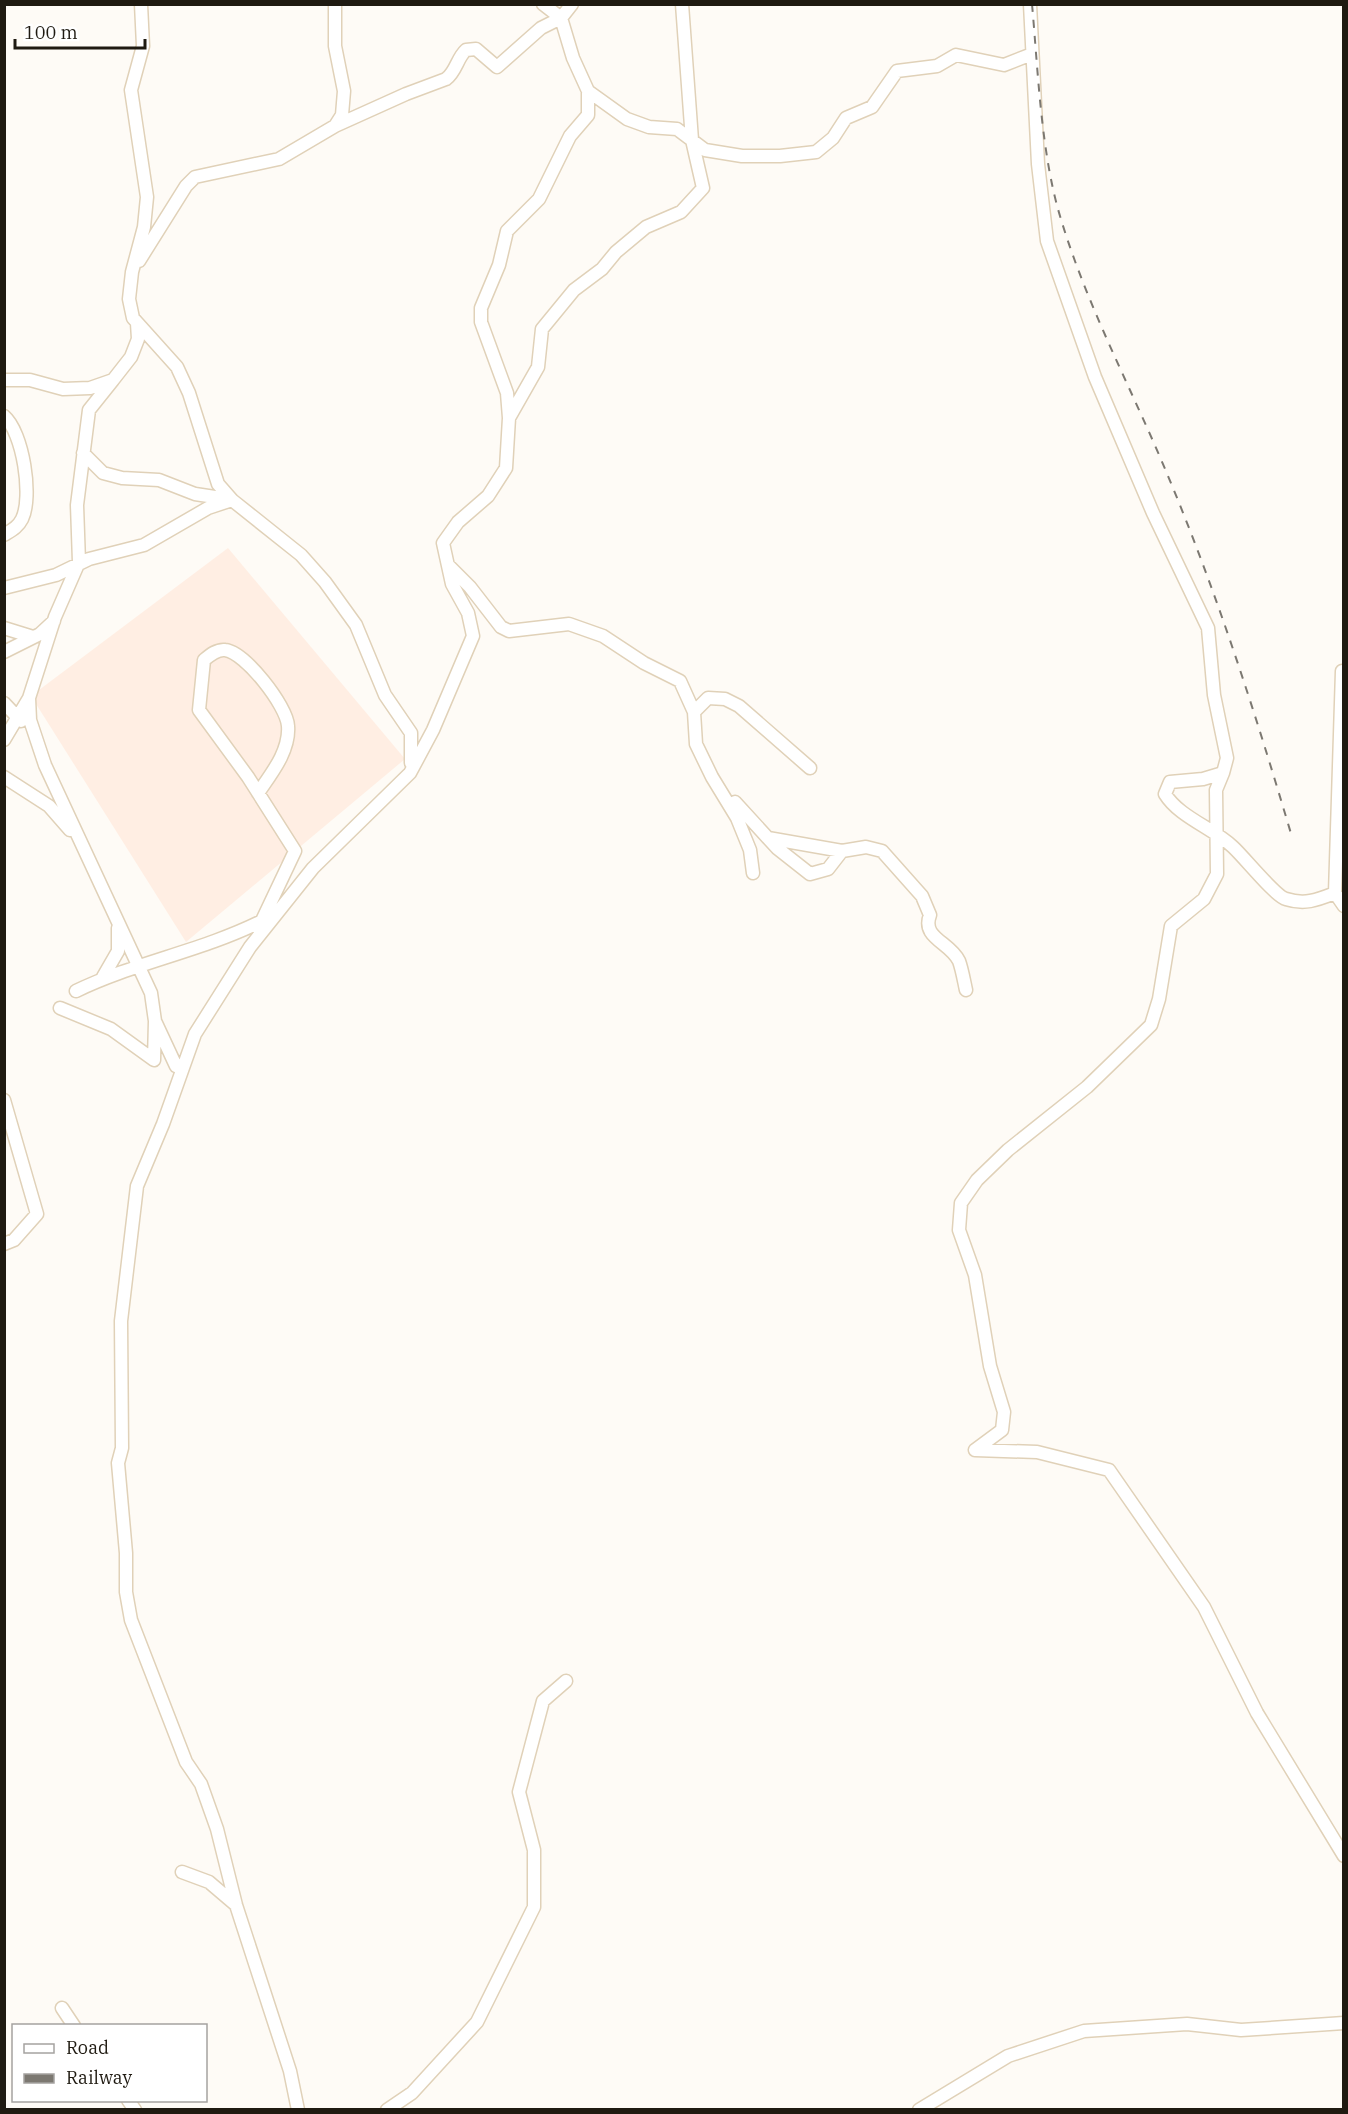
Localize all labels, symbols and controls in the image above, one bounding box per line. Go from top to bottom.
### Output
scale bar [15,12,146,50]
text: 100 m [24,21,78,44]
legend [12,2024,207,2102]
text: Road [66,2036,109,2059]
text: Railway [66,2066,132,2089]

